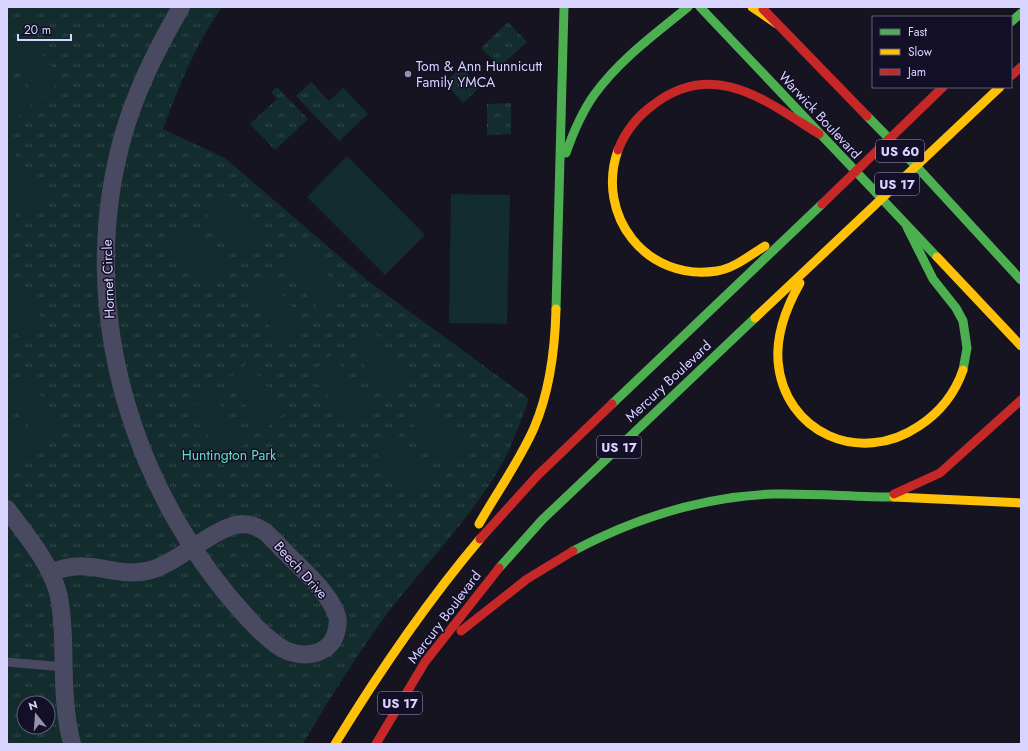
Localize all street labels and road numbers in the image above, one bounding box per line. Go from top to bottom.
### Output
street label: Warwick Boulevard [774,67,866,163]
road number: US 60 [876,140,924,162]
road number: US 17 [875,173,919,195]
street label: Hornet Circle [97,239,119,319]
street label: Mercury Boulevard [620,336,716,426]
road number: US 17 [597,436,641,458]
street label: Beech Drive [270,537,332,603]
street label: Mercury Boulevard [402,566,486,668]
road number: US 17 [378,692,422,714]

